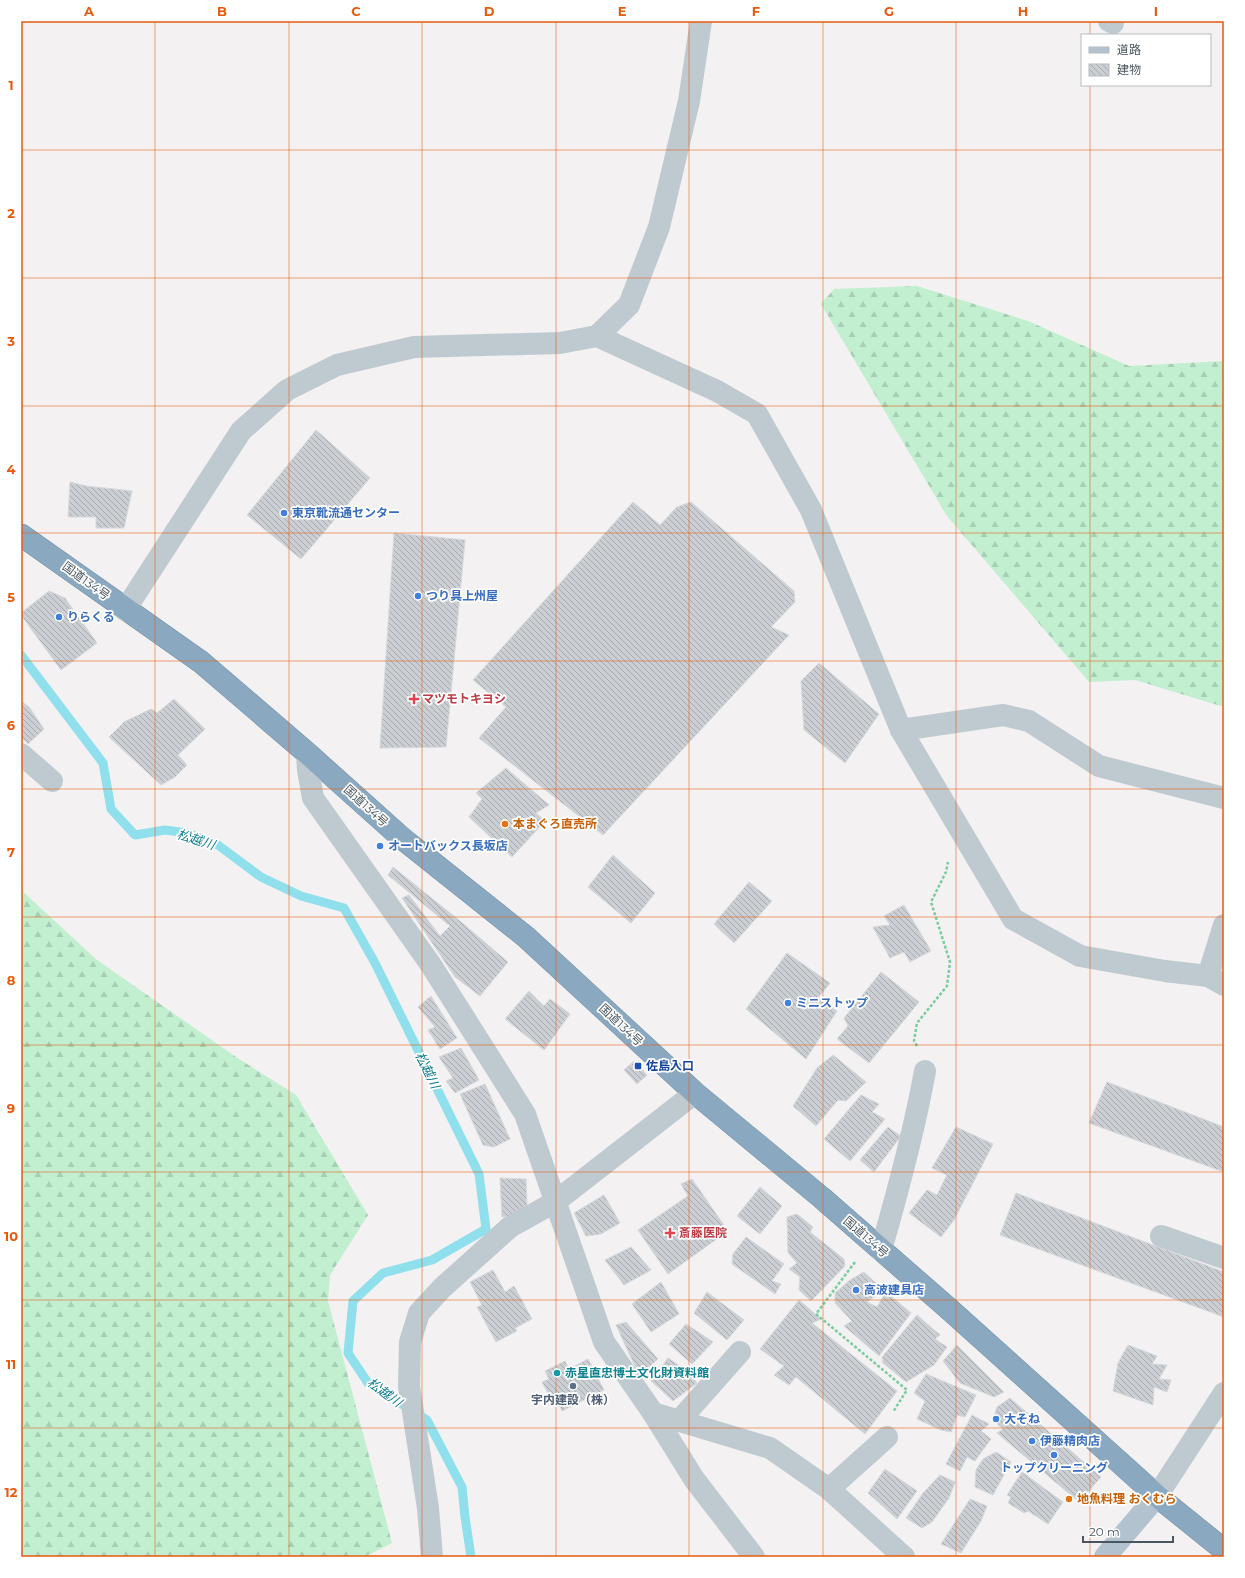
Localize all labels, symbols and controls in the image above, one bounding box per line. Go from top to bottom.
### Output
text: A [83,3,95,19]
text: B [217,3,227,19]
text: C [351,3,361,19]
text: D [484,3,495,19]
text: E [618,3,627,19]
text: F [752,3,760,19]
text: G [884,3,894,19]
text: H [1018,3,1028,19]
text: I [1154,3,1158,19]
legend [1081,34,1211,86]
text: 道路 [1117,42,1141,57]
text: 建物 [1117,62,1141,77]
text: 1 [8,77,14,93]
text: 2 [7,205,15,221]
text: 3 [6,333,15,349]
text: 4 [7,461,16,477]
place label: 東京靴流通センター [292,505,400,520]
marker: 東京靴流通センター [279,508,289,518]
street label: 国道134号 [60,558,113,603]
place label: つり具上州屋 [426,588,498,603]
text: 5 [7,589,15,605]
marker: つり具上州屋 [413,591,423,601]
place label: りらくる [67,609,115,624]
marker: りらくる [54,612,64,622]
place label: マツモトキヨシ [422,691,506,706]
marker: マツモトキヨシ [409,694,419,704]
text: 6 [7,717,16,733]
street label: 国道134号 [341,782,392,830]
place label: 本まぐろ直売所 [513,816,597,831]
marker: 本まぐろ直売所 [500,819,510,829]
water label: 松越川 [175,825,219,853]
place label: オートバックス長坂店 [388,838,508,853]
marker: オートバックス長坂店 [375,841,385,851]
text: 7 [7,844,15,860]
text: 8 [7,972,16,988]
place label: ミニストップ [796,995,868,1010]
marker: ミニストップ [783,998,793,1008]
street label: 国道134号 [596,1000,647,1049]
water label: 松越川 [412,1049,445,1093]
place label: 佐島入口 [646,1058,694,1073]
marker: 佐島入口 [633,1061,643,1071]
text: 9 [7,1100,15,1116]
street label: 国道134号 [841,1213,892,1260]
place label: 斎藤医院 [679,1225,727,1240]
marker: 斎藤医院 [664,1227,676,1239]
text: 10 [4,1228,18,1244]
place label: 高波建具店 [864,1282,924,1297]
marker: 高波建具店 [851,1285,861,1295]
text: 11 [6,1356,16,1372]
place label: 赤星直忠博士文化財資料館 [565,1365,709,1380]
marker: 赤星直忠博士文化財資料館 [552,1368,562,1378]
water label: 松越川 [365,1374,407,1411]
marker: 宇内建設（株） [568,1381,578,1391]
place label: 宇内建設（株） [531,1392,615,1407]
place label: 大そね [1004,1411,1040,1426]
marker: 大そね [991,1414,1001,1424]
place label: 伊藤精肉店 [1040,1433,1100,1448]
marker: 伊藤精肉店 [1027,1436,1037,1446]
marker: トップクリーニング [1049,1450,1059,1460]
place label: トップクリーニング [1000,1460,1108,1475]
text: 12 [5,1484,18,1500]
place label: 地魚料理 おくむら [1077,1491,1176,1506]
marker: 地魚料理 おくむら [1064,1494,1074,1504]
scale bar [1083,1518,1173,1544]
text: 20 m [1089,1524,1120,1539]

